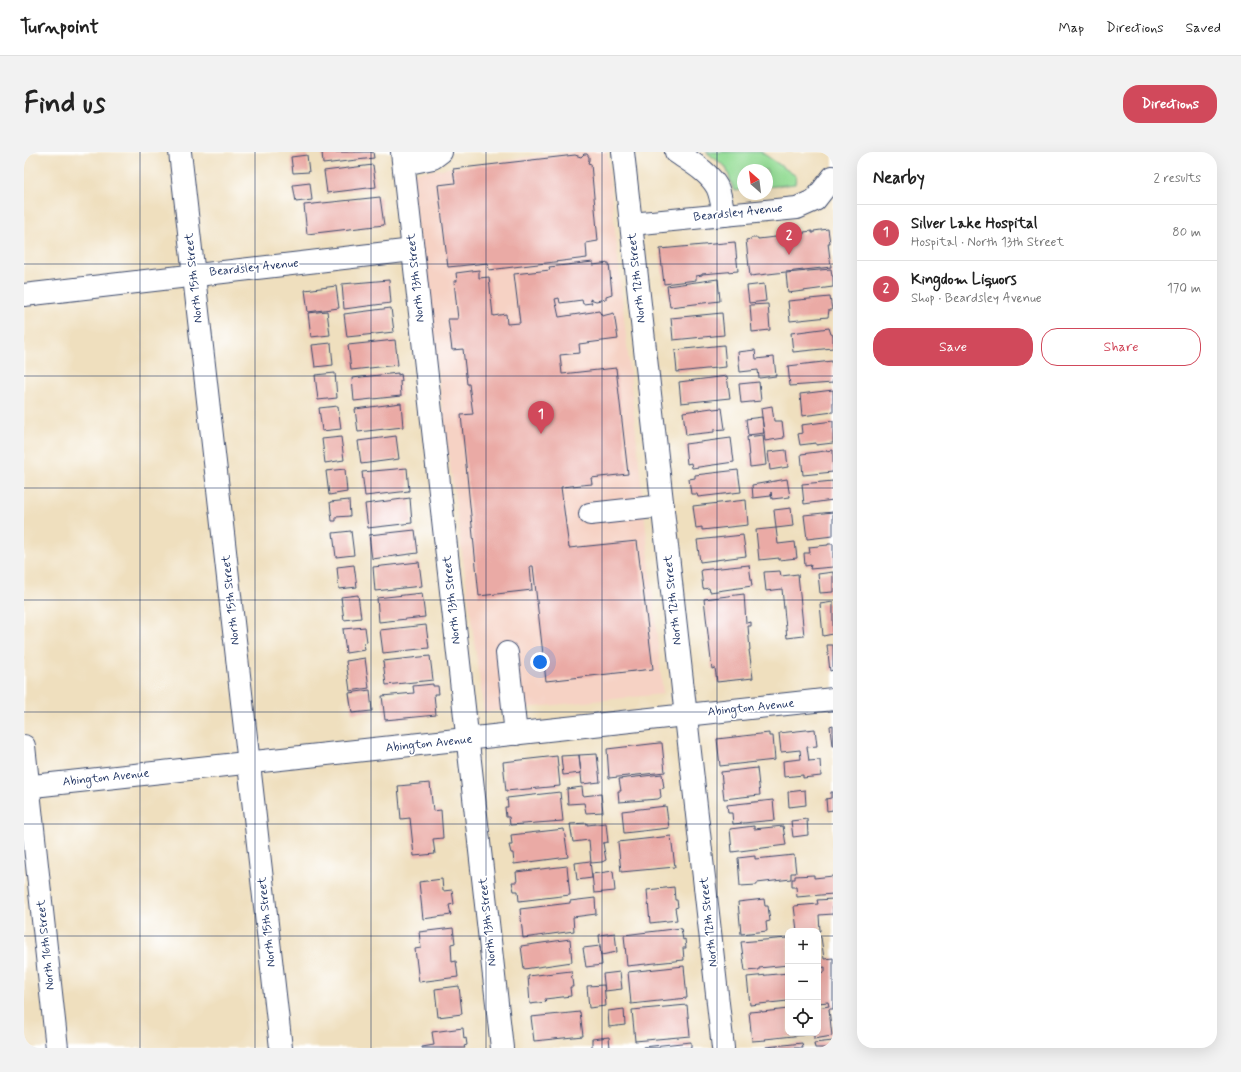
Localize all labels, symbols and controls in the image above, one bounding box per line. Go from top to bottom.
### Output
text: Turnpoint [20,15,99,40]
text: Map [1058,19,1084,37]
text: Directions [1106,19,1164,37]
text: Saved [1186,19,1221,37]
button: Directions [1123,85,1217,123]
text: Find us [24,86,105,123]
north arrow [737,164,773,200]
text: Nearby [873,167,925,189]
text: 2 results [1154,170,1201,187]
street label: Beardsley Avenue [693,200,783,226]
text: Silver Lake Hospital [911,214,1037,234]
pin: 2 [776,222,802,255]
text: 1 [883,224,889,241]
text: 80 m [1172,224,1201,241]
street label: North 15th Street [181,232,207,324]
street label: North 12th Street [624,232,650,324]
street label: North 13th Street [403,233,429,323]
text: Hospital · North 13th Street [911,234,1064,251]
street label: Beardsley Avenue [209,255,299,281]
text: Kingdom Liquors [911,270,1017,290]
text: 2 [883,280,889,297]
text: 170 m [1167,280,1201,297]
text: Shop · Beardsley Avenue [911,290,1042,307]
button: Save [873,328,1033,366]
button: Share [1041,328,1201,366]
pin: 1 [528,401,554,434]
street label: North 15th Street [218,554,244,646]
street label: North 12th Street [660,554,686,646]
street label: North 13th Street [439,555,465,645]
your location [530,652,550,672]
street label: Abington Avenue [707,695,795,721]
street label: Abington Avenue [385,731,473,757]
street label: Abington Avenue [62,765,150,791]
street label: North 15th Street [254,876,280,968]
street label: North 12th Street [696,876,722,968]
street label: North 13th Street [475,877,501,967]
street label: North 16th Street [33,899,59,991]
map controls [785,928,821,1036]
button: + [785,928,821,964]
button: − [785,964,821,1000]
button: locate [785,1000,821,1036]

